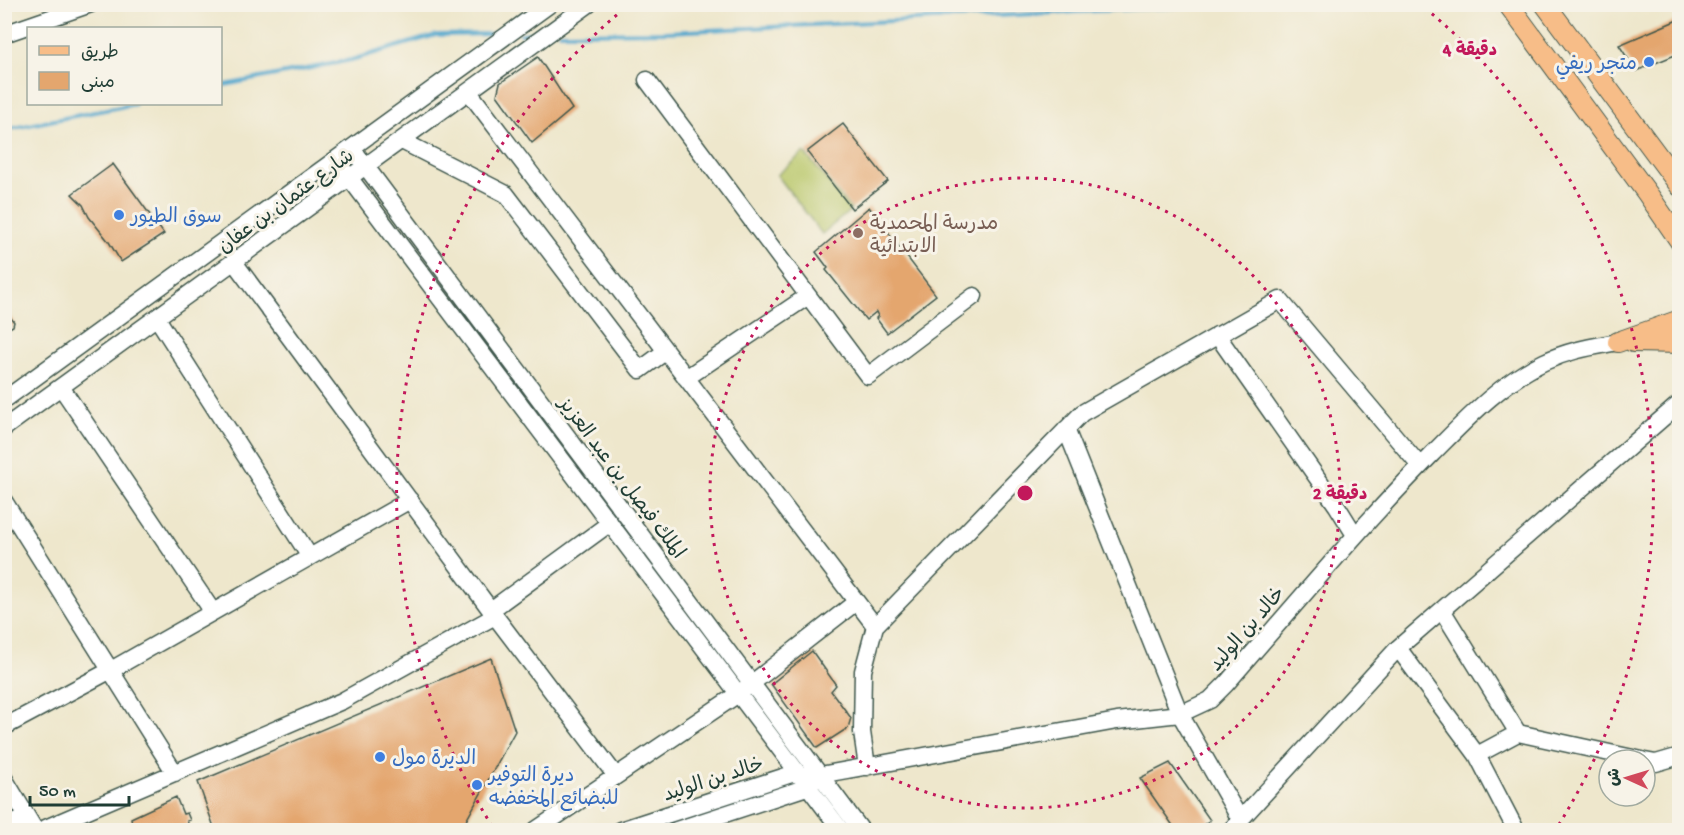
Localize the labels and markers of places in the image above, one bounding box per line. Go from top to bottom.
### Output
place label: متجر ريفي [1556,54,1637,80]
marker: متجر ريفي [1642,55,1656,69]
place label: سوق الطيور [129,206,222,230]
marker: سوق الطيور [112,208,126,222]
place label: مدرسة المحمدية الابتدائية [870,213,998,260]
marker: مدرسة المحمدية الابتدائية [851,226,865,240]
centre of rings [1015,483,1035,503]
place label: الديرة مول [392,748,476,772]
marker: الديرة مول [373,750,387,764]
place label: ديرة التوفير للبضائع المخفضه [487,765,618,812]
marker: ديرة التوفير للبضائع المخفضه [470,778,484,792]

